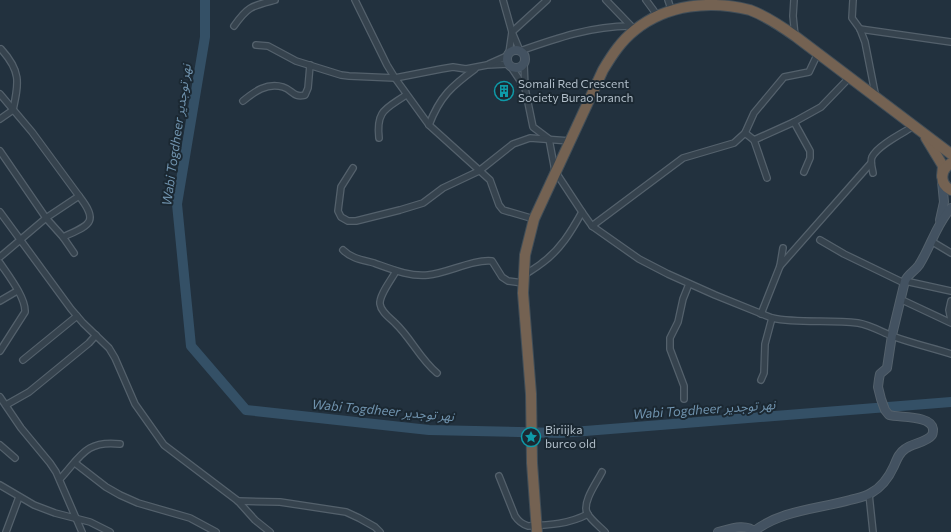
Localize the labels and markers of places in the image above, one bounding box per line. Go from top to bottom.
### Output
place label: Somali Red Crescent Society Burao branch [518,76,634,104]
building icon: Somali Red Crescent Society Burao branch [493,80,515,102]
place label: Biriijka burco old [545,422,596,450]
place icon: Biriijka burco old [520,426,542,448]

